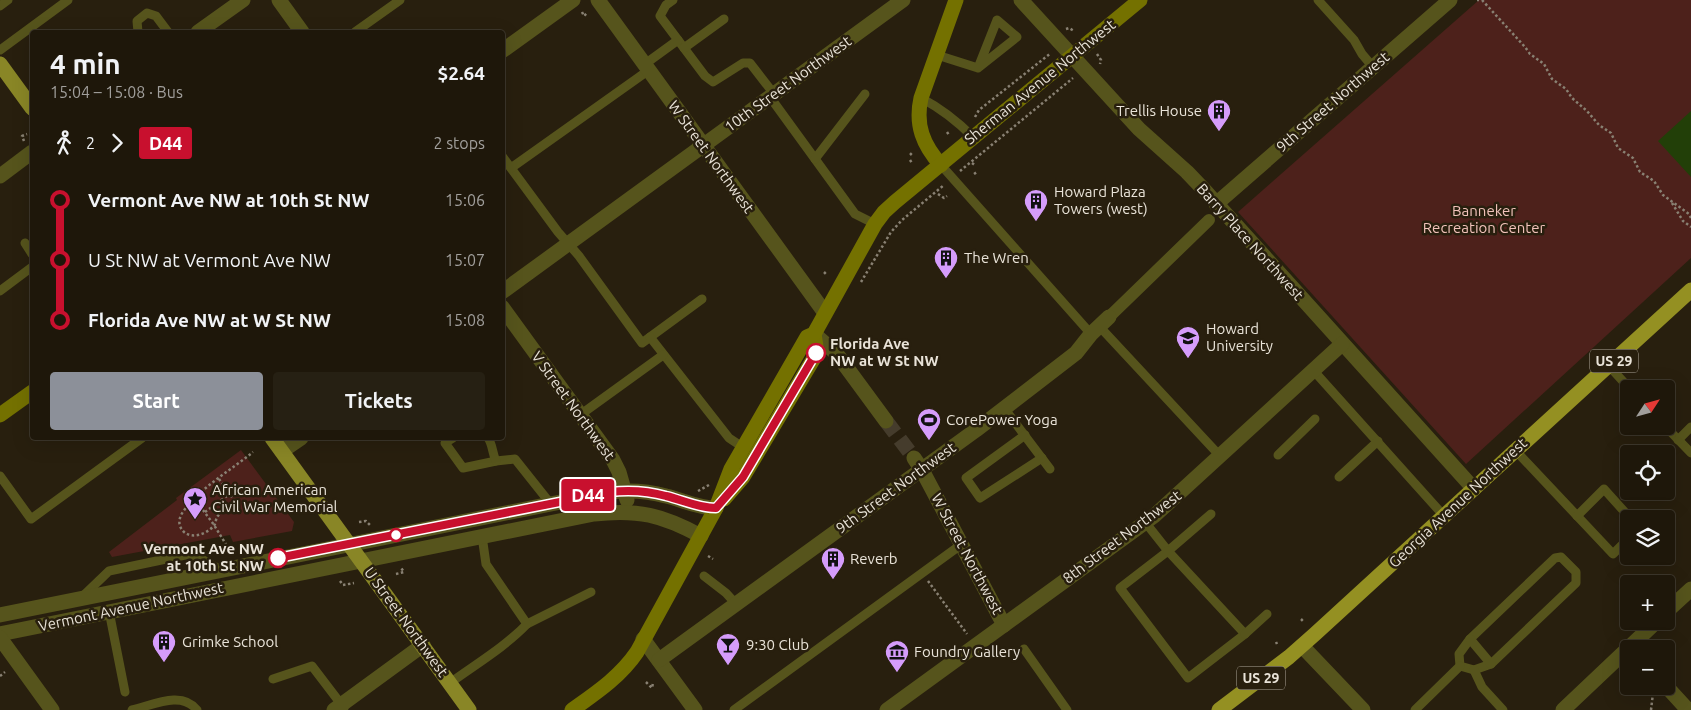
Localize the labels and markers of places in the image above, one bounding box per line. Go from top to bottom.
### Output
building icon: Trellis House [1206,98,1232,132]
place label: Trellis House [1116,102,1202,119]
place label: Howard Plaza Towers (west) [1054,183,1148,217]
building icon: Howard Plaza Towers (west) [1023,188,1049,222]
building icon: The Wren [933,245,959,279]
place label: The Wren [964,249,1029,266]
place label: Howard University [1206,320,1273,354]
school or university icon: Howard University [1175,325,1201,359]
place label: Florida Ave NW at W St NW [830,335,939,369]
marker: Florida Ave NW at W St NW [806,343,826,363]
sports icon: CorePower Yoga [916,407,942,441]
place label: CorePower Yoga [946,411,1058,428]
place label: African American Civil War Memorial [212,481,338,515]
place icon: African American Civil War Memorial [182,486,208,520]
unlabelled marker [389,528,403,542]
place label: Vermont Ave NW at 10th St NW [143,540,264,574]
building icon: Reverb [820,546,846,580]
marker: Vermont Ave NW at 10th St NW [268,548,288,568]
place label: Reverb [850,550,898,567]
building icon: Grimke School [151,629,177,663]
bar icon: 9:30 Club [715,632,741,666]
place label: Grimke School [182,633,278,650]
place label: 9:30 Club [746,636,809,653]
museum icon: Foundry Gallery [884,639,910,673]
place label: Foundry Gallery [914,643,1020,660]

